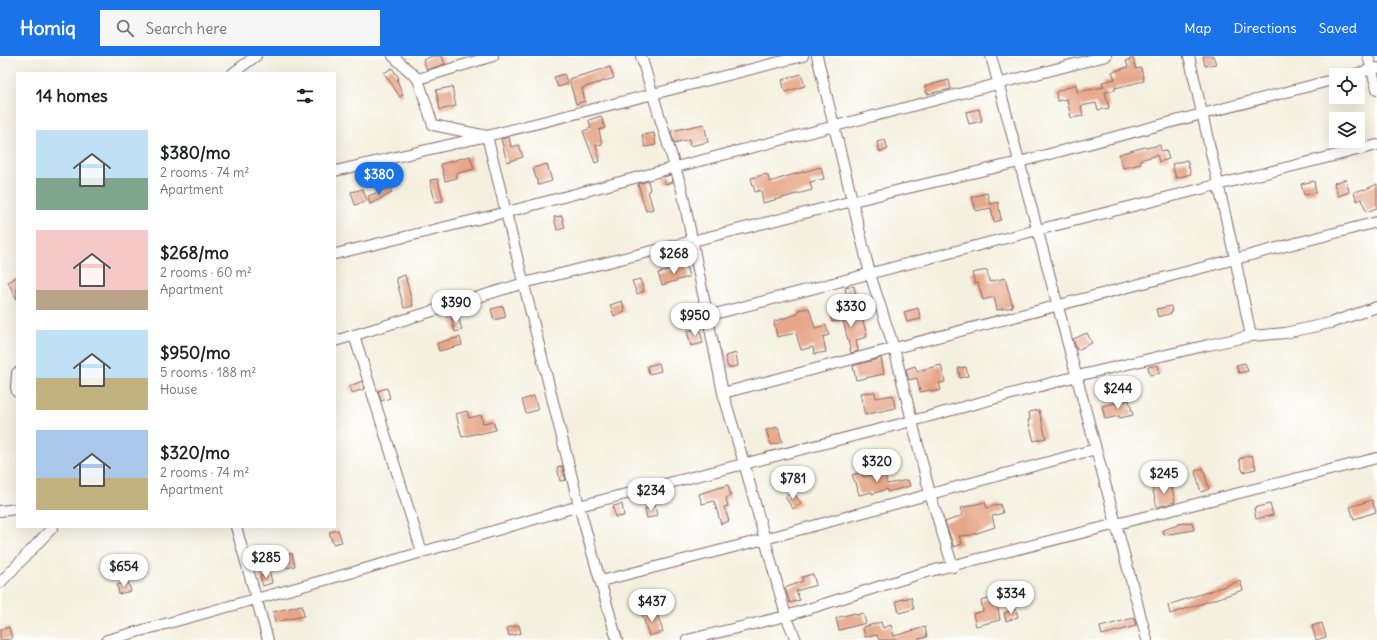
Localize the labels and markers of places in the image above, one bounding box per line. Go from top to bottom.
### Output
pin: $380 [355,162,403,196]
pin: $268 [650,241,698,275]
pin: $390 [432,290,480,324]
pin: $330 [827,294,875,328]
pin: $950 [671,303,719,337]
pin: $244 [1094,376,1142,410]
pin: $320 [853,449,901,483]
pin: $245 [1140,461,1188,495]
pin: $781 [769,466,817,500]
pin: $234 [627,478,675,512]
pin: $285 [242,545,290,579]
pin: $654 [100,554,148,588]
pin: $334 [987,581,1035,615]
pin: $437 [628,589,676,623]

